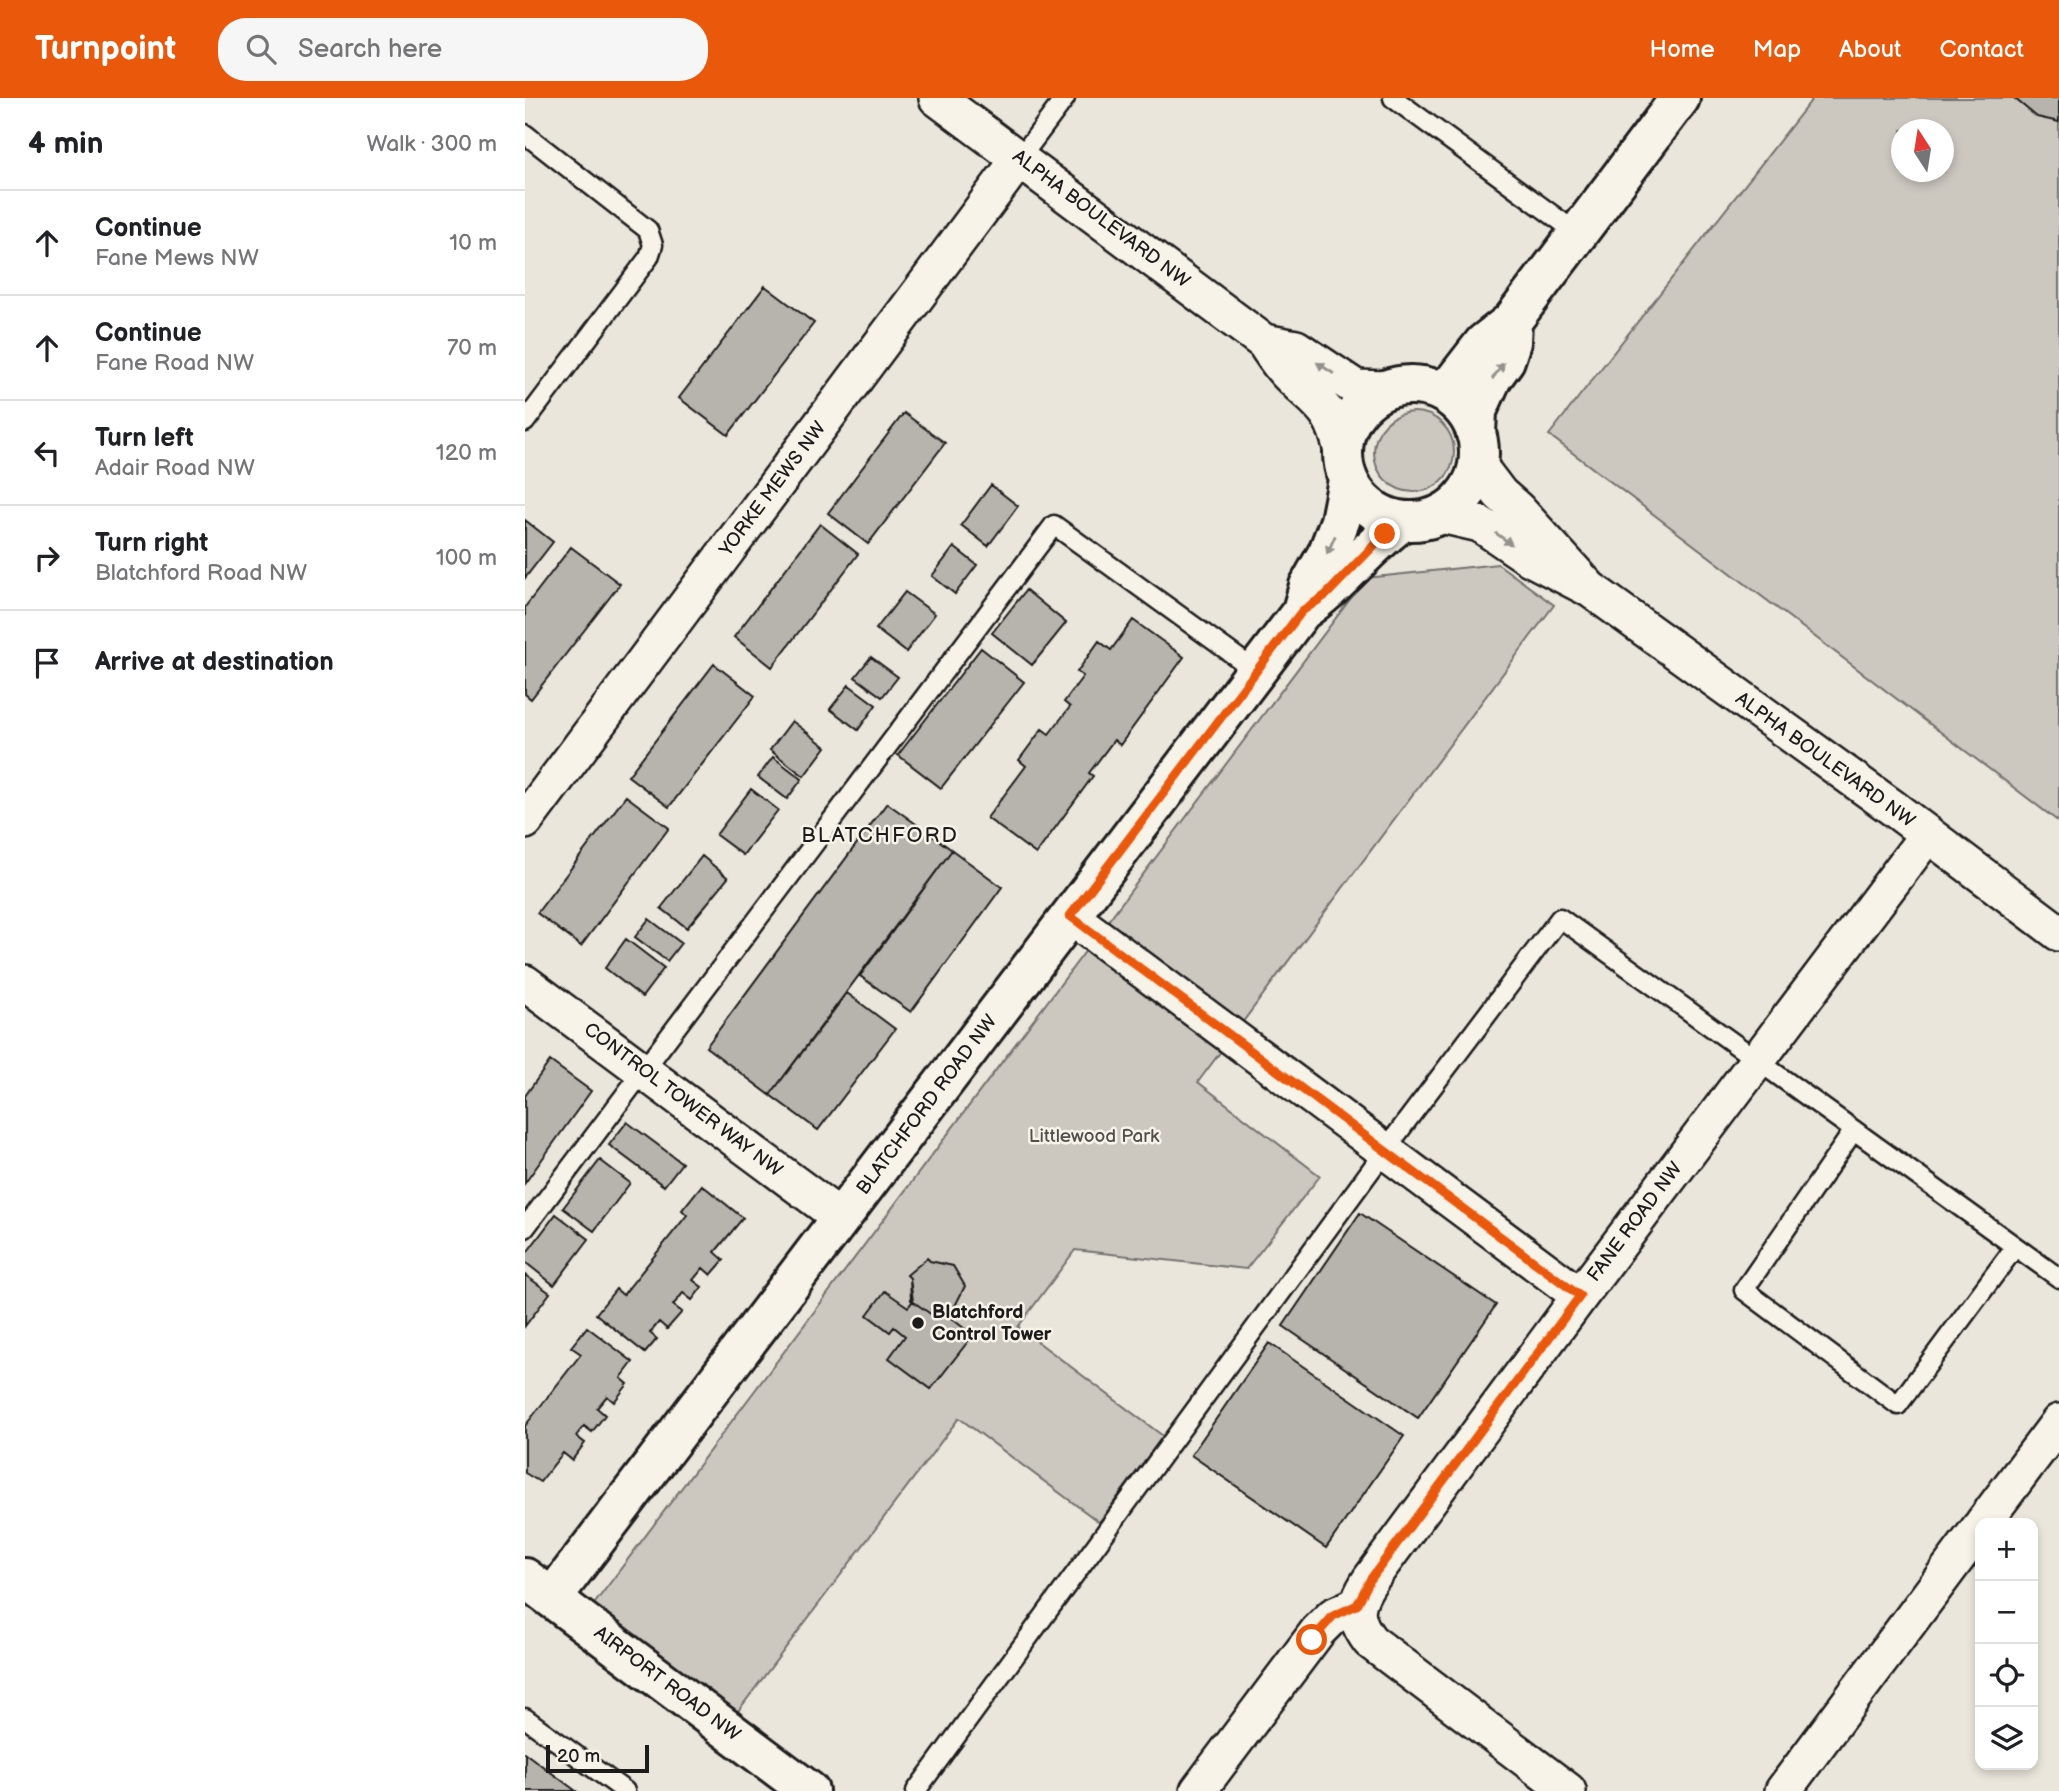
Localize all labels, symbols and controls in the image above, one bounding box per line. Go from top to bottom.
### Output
search box [218,18,708,81]
text: Turnpoint [35,29,176,69]
icon: search [242,30,280,68]
text: Search here [298,34,442,65]
text: Home [1650,35,1715,64]
text: Map [1753,35,1801,64]
text: About [1839,35,1901,64]
text: Contact [1939,35,2024,64]
north arrow [1891,119,1954,182]
text: 4 min [28,126,103,162]
text: Walk · 300 m [366,130,497,158]
street label: ALPHA BOULEVARD NW [1008,145,1194,293]
text: Continue [95,213,202,244]
icon: ahead [28,224,66,262]
text: 10 m [449,229,497,257]
text: Fane Mews NW [95,244,259,272]
text: Continue [95,318,202,349]
icon: ahead [28,329,66,367]
text: 70 m [447,334,497,362]
text: Fane Road NW [95,349,254,377]
one-way arrow [1315,361,1334,374]
one-way arrow [1491,362,1505,380]
street label: YORKE MEWS NW [714,417,831,562]
text: Turn left [95,423,194,454]
icon: left [28,434,66,472]
text: 120 m [436,439,497,467]
text: Adair Road NW [95,454,255,482]
route end [1369,518,1400,549]
text: Turn right [95,528,208,559]
one-way arrow [1495,532,1513,546]
one-way arrow [1325,535,1336,556]
icon: right [28,539,66,577]
text: 100 m [436,544,497,572]
text: Blatchford Road NW [95,559,307,587]
icon: arrive [28,644,66,682]
text: Arrive at destination [95,647,334,678]
street label: ALPHA BOULEVARD NW [1731,687,1919,833]
district label: BLATCHFORD [801,823,959,848]
street label: BLATCHFORD ROAD NW [852,1011,1002,1199]
street label: CONTROL TOWER WAY NW [579,1018,787,1182]
park label: Littlewood Park [1029,1125,1160,1148]
street label: FANE ROAD NW [1583,1158,1687,1286]
place label: Blatchford Control Tower [932,1301,1052,1346]
marker: Blatchford Control Tower [910,1315,926,1331]
map controls [1975,1518,2038,1770]
button: + [1975,1518,2038,1581]
button: − [1975,1581,2038,1644]
street label: AIRPORT ROAD NW [589,1621,745,1747]
route start [1296,1624,1327,1655]
button: locate [1975,1644,2038,1707]
button: layers [1975,1707,2038,1770]
scale bar [546,1742,649,1774]
text: 20 m [557,1745,600,1768]

